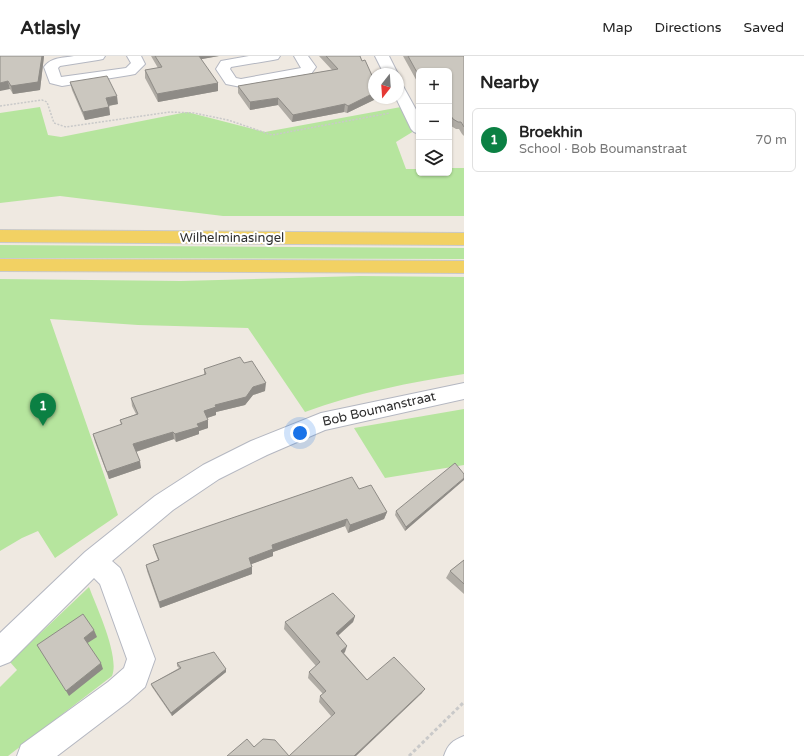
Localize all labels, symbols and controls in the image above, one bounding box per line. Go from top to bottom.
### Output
text: Atlasly [20,17,80,39]
text: Map [602,19,633,36]
text: Directions [655,19,722,36]
text: Saved [744,19,784,36]
north arrow [368,68,404,104]
map controls [416,68,452,176]
button: + [416,68,452,104]
text: Nearby [480,72,539,93]
button: − [416,104,452,140]
text: Broekhin [519,123,583,141]
text: 1 [490,132,498,148]
text: 70 m [755,132,787,148]
button: layers [416,140,452,176]
text: School · Bob Boumanstraat [519,141,687,157]
street label: Wilhelminasingel [180,230,284,246]
street label: Bob Boumanstraat [321,388,437,430]
pin: 1 [30,393,56,426]
your location [290,423,310,443]

